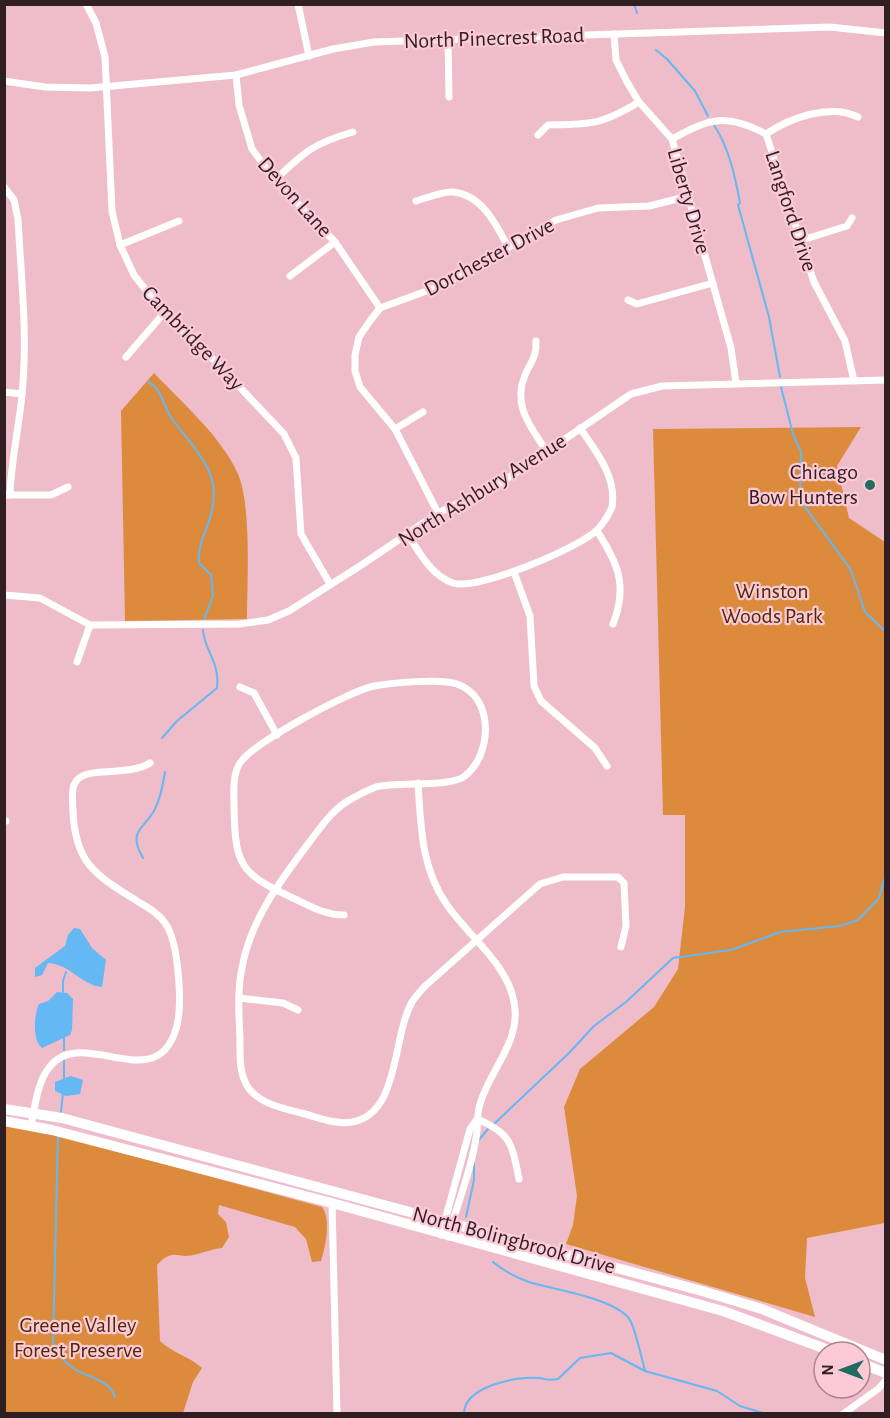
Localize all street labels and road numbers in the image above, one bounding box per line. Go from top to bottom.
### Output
street label: North Pinecrest Road [403,24,585,52]
street label: Liberty Drive [663,146,715,256]
street label: Langford Drive [761,148,821,274]
street label: Devon Lane [254,153,336,241]
street label: Dorchester Drive [421,214,557,300]
street label: Cambridge Way [138,281,249,395]
street label: North Ashbury Avenue [394,429,570,551]
street label: North Bolingbrook Drive [410,1202,618,1278]

